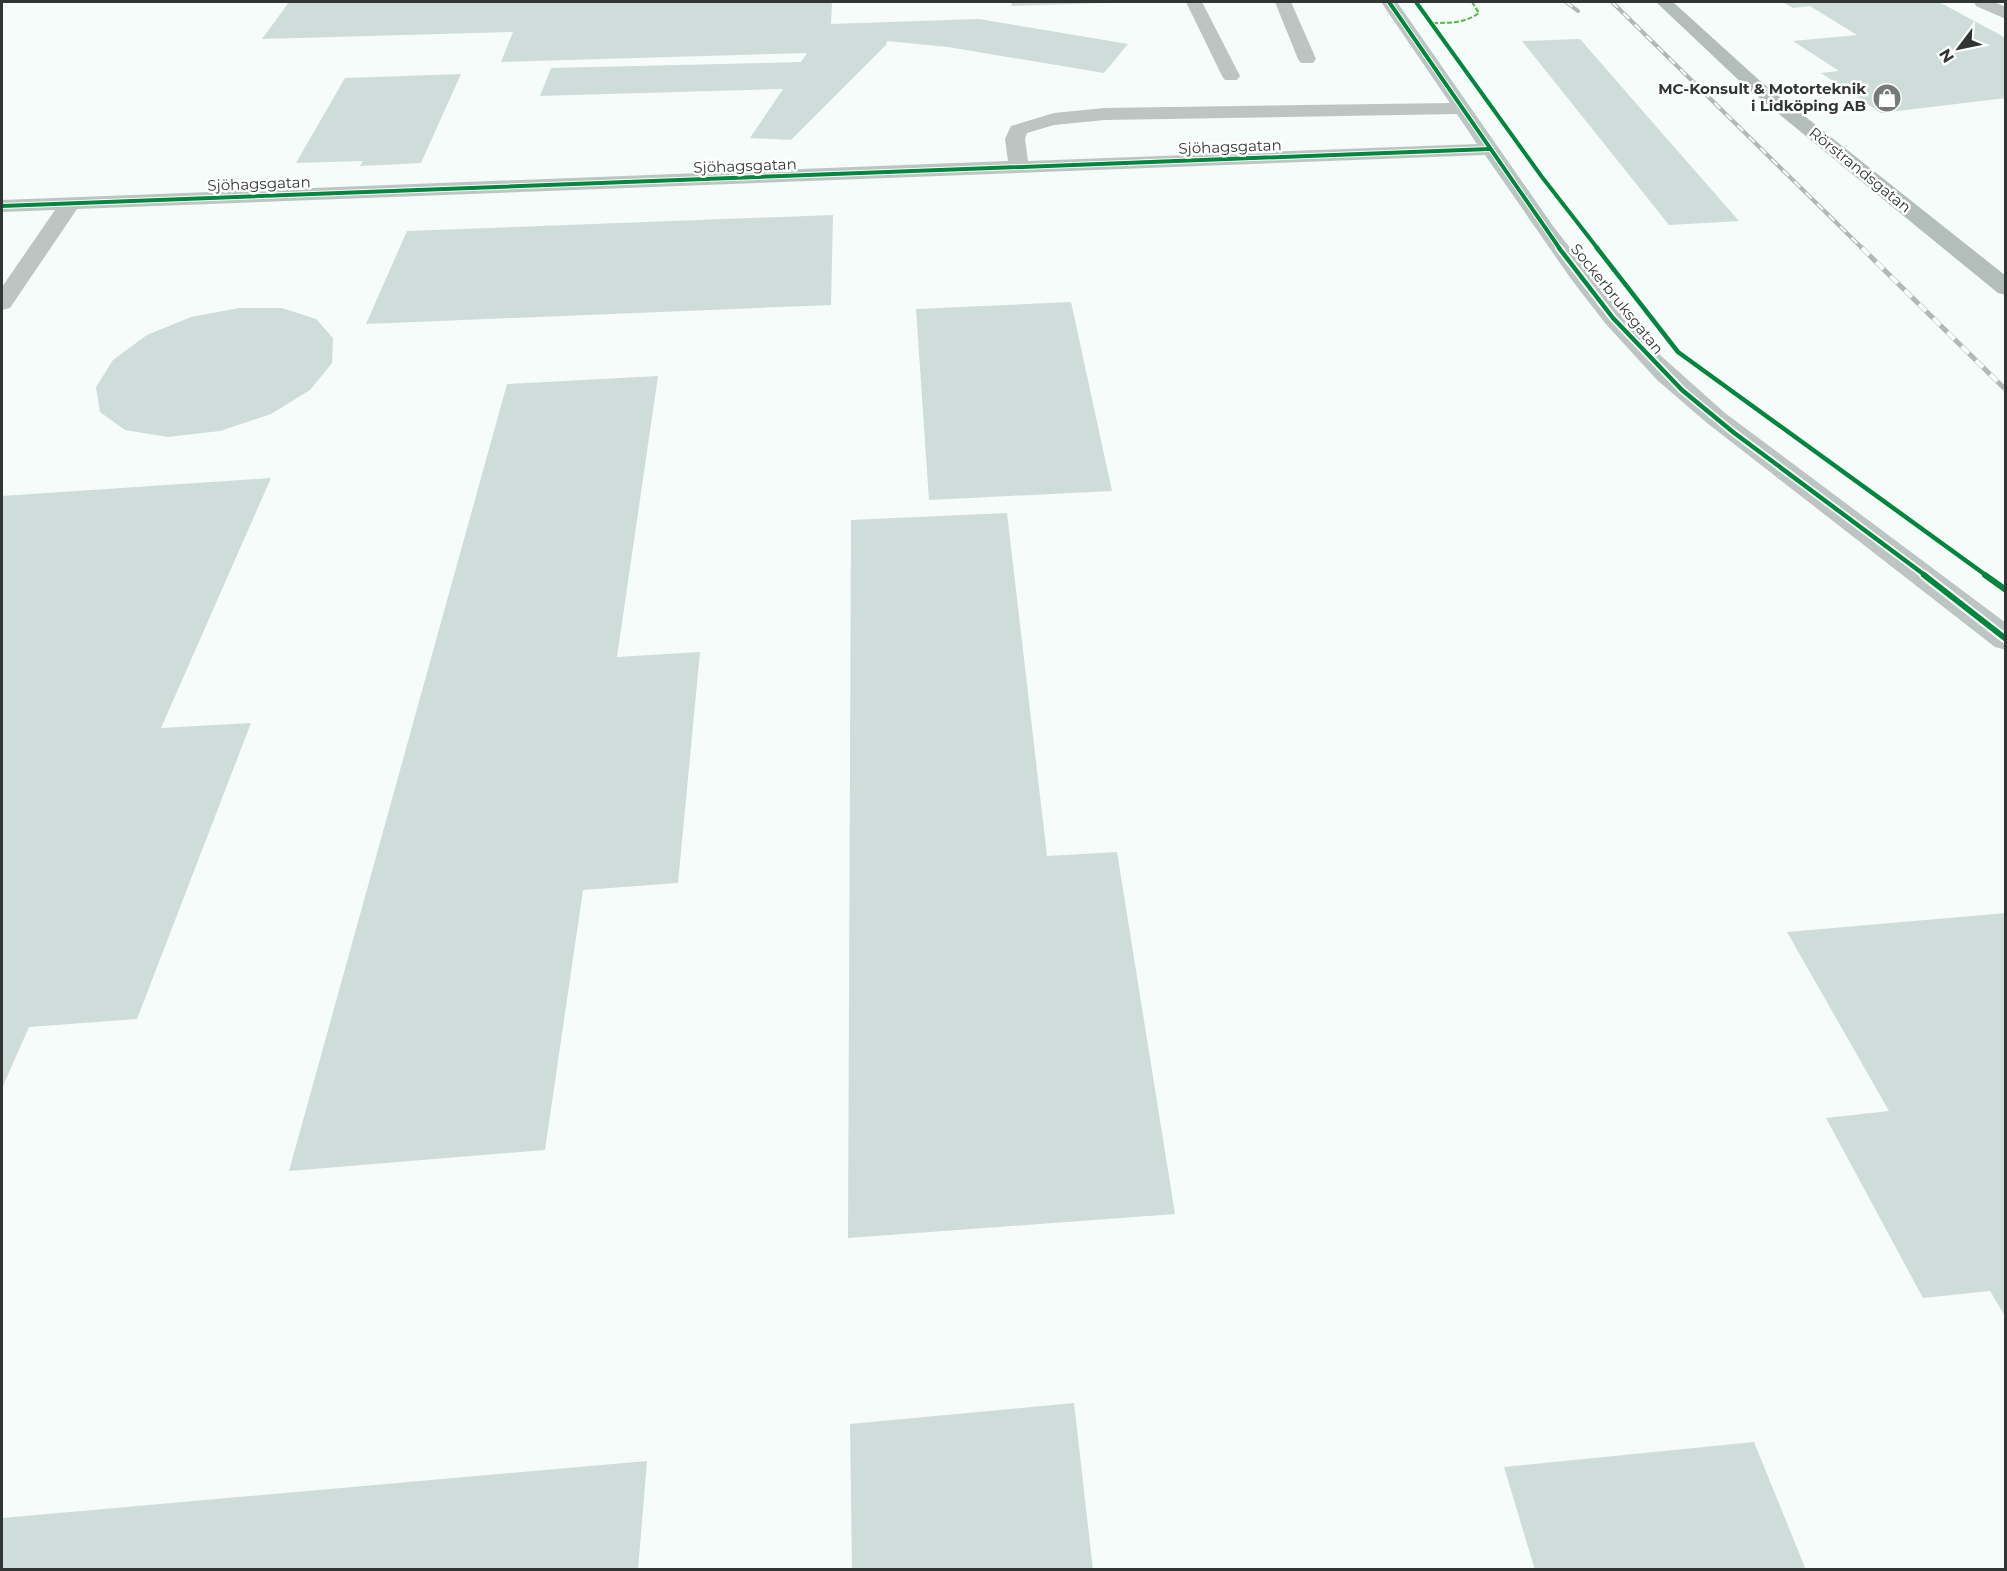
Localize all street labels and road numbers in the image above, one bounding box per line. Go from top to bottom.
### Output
street label: Rörstrandsgatan [1806,123,1915,216]
street label: Sjöhagsgatan [1178,135,1282,158]
street label: Sjöhagsgatan [693,154,797,177]
street label: Sjöhagsgatan [207,172,311,195]
street label: Sockerbruksgatan [1567,240,1668,358]

